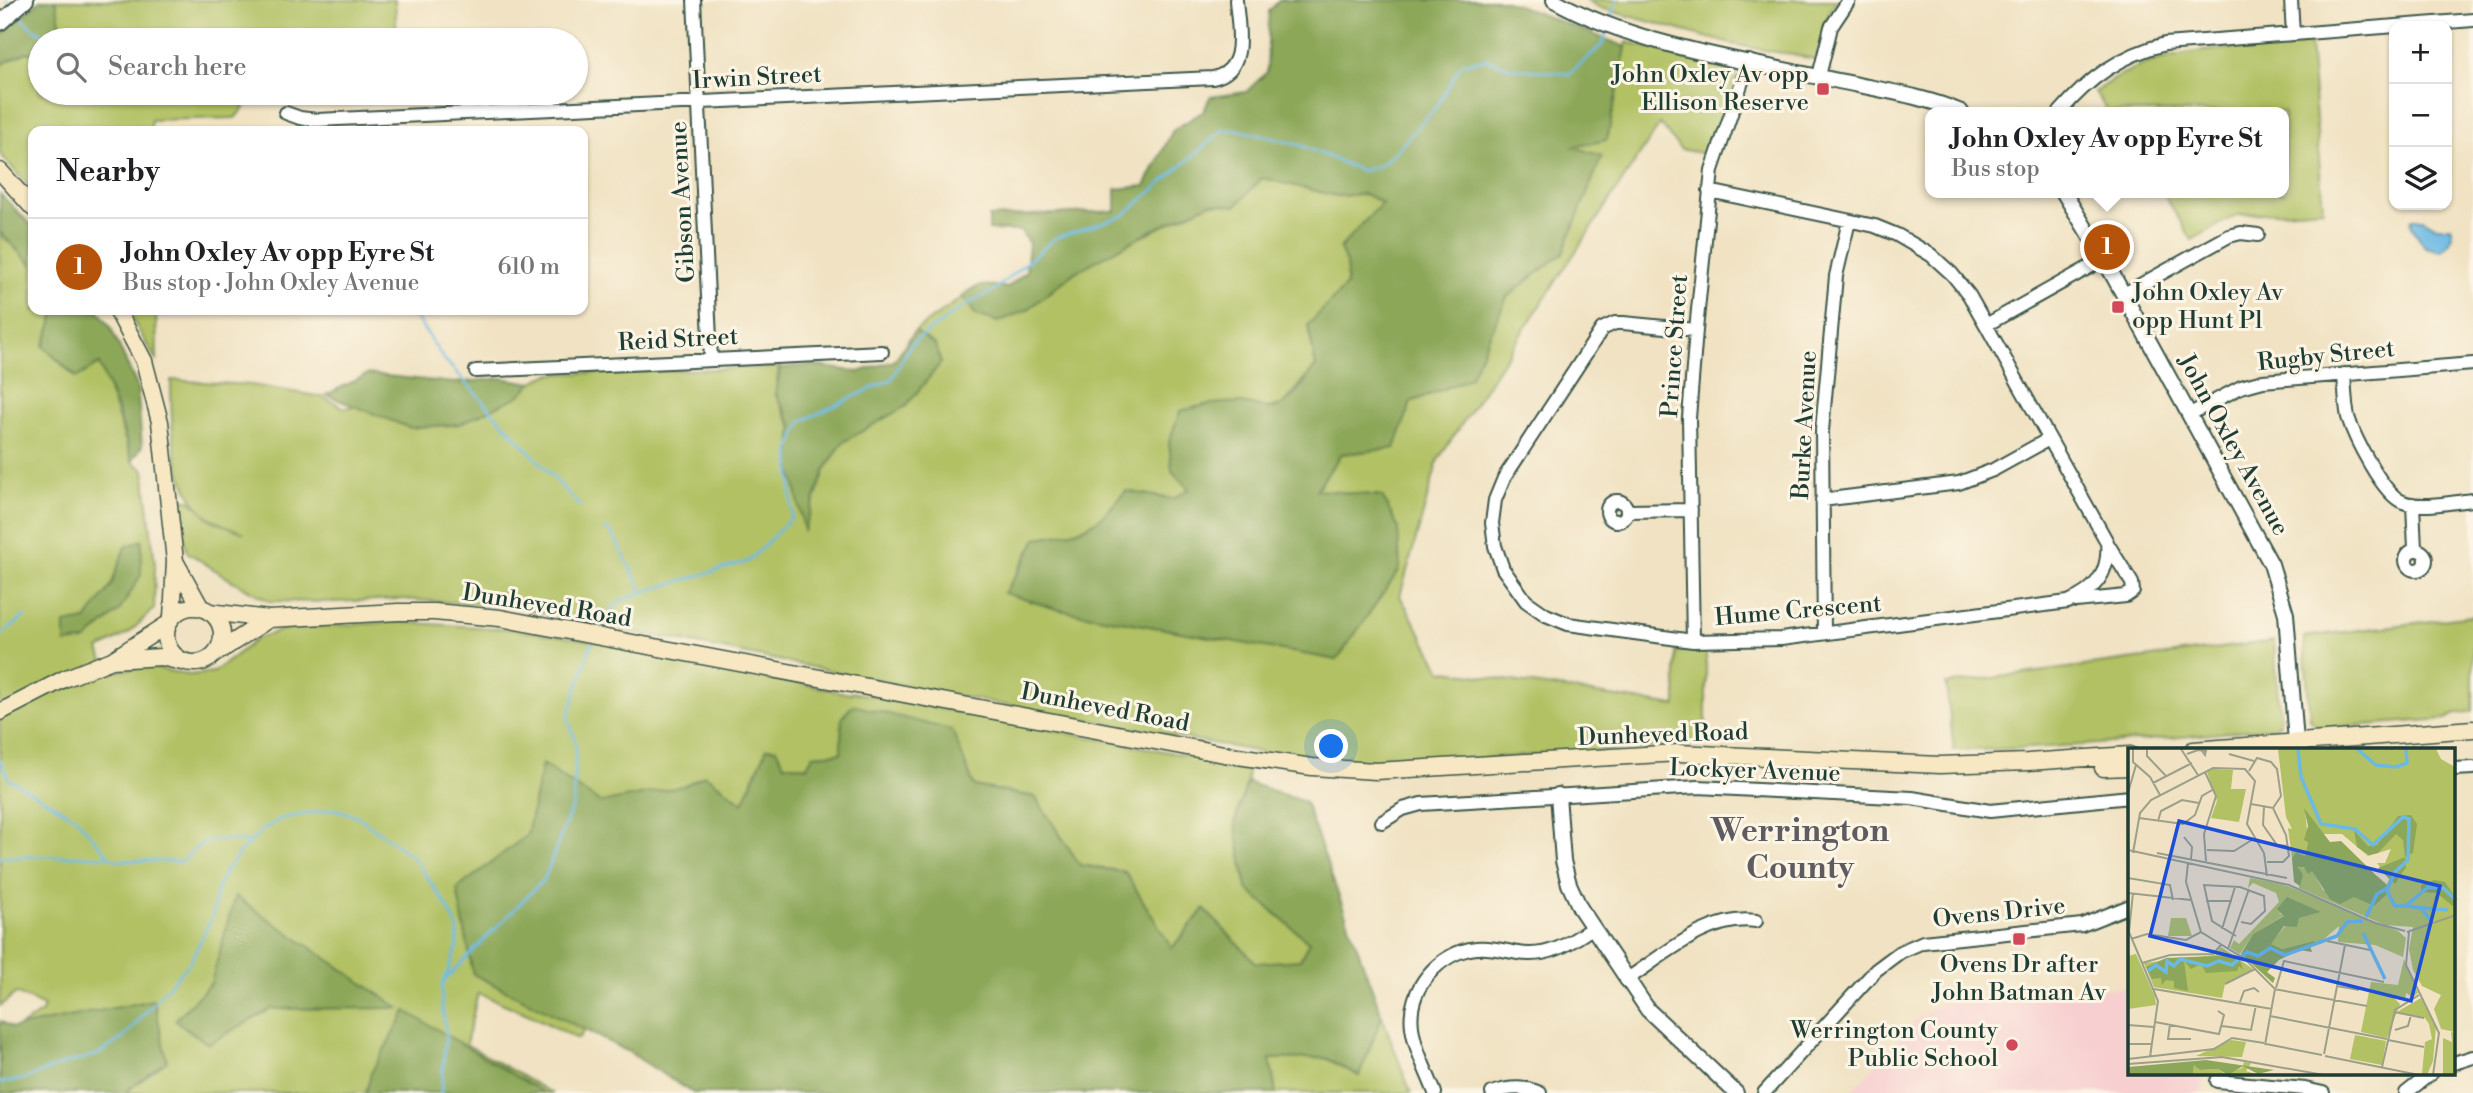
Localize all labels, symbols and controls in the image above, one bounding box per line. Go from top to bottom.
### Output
map controls [2389,21,2452,210]
button: + [2389,21,2452,84]
search box [28,28,588,105]
icon: search [52,48,90,86]
text: Search here [108,51,247,83]
street label: Irwin Street [692,60,823,96]
place label: John Oxley Av opp Ellison Reserve [1611,60,1809,118]
marker: John Oxley Av opp Ellison Reserve [1815,81,1831,97]
button: − [2389,84,2452,147]
popup [1925,107,2289,198]
street label: Gibson Avenue [664,121,702,283]
text: John Oxley Av opp Eyre St [1951,123,2263,155]
button: layers [2389,147,2452,210]
text: Nearby [56,153,160,191]
text: Bus stop [1951,155,2040,183]
pin: 1 [2084,221,2130,273]
text: John Oxley Av opp Eyre St [123,237,434,269]
text: 1 [73,253,85,281]
text: 610 m [497,253,560,281]
text: Bus stop · John Oxley Avenue [123,269,419,297]
street label: Prince Street [1655,273,1695,419]
place label: John Oxley Av opp Hunt Pl [2131,278,2284,336]
marker: John Oxley Av opp Hunt Pl [2110,299,2126,315]
street label: Reid Street [617,322,739,358]
street label: Rugby Street [2256,334,2397,378]
street label: John Oxley Avenue [2170,348,2295,541]
street label: Burke Avenue [1786,350,1824,501]
street label: Dunheved Road [460,578,634,634]
street label: Hume Crescent [1713,589,1883,633]
street label: Dunheved Road [1018,677,1192,739]
street label: Dunheved Road [1577,717,1749,753]
your location [1314,729,1348,763]
inset map [2128,748,2456,1076]
street label: Lockyer Avenue [1669,753,1841,789]
district label: Werrington County [1710,811,1890,888]
street label: Ovens Drive [1931,891,2067,935]
marker: Ovens Dr after John Batman Av [2011,931,2027,947]
place label: Ovens Dr after John Batman Av [1931,950,2107,1008]
place label: Werrington County Public School [1789,1016,1998,1074]
marker: Werrington County Public School [2004,1037,2020,1053]

